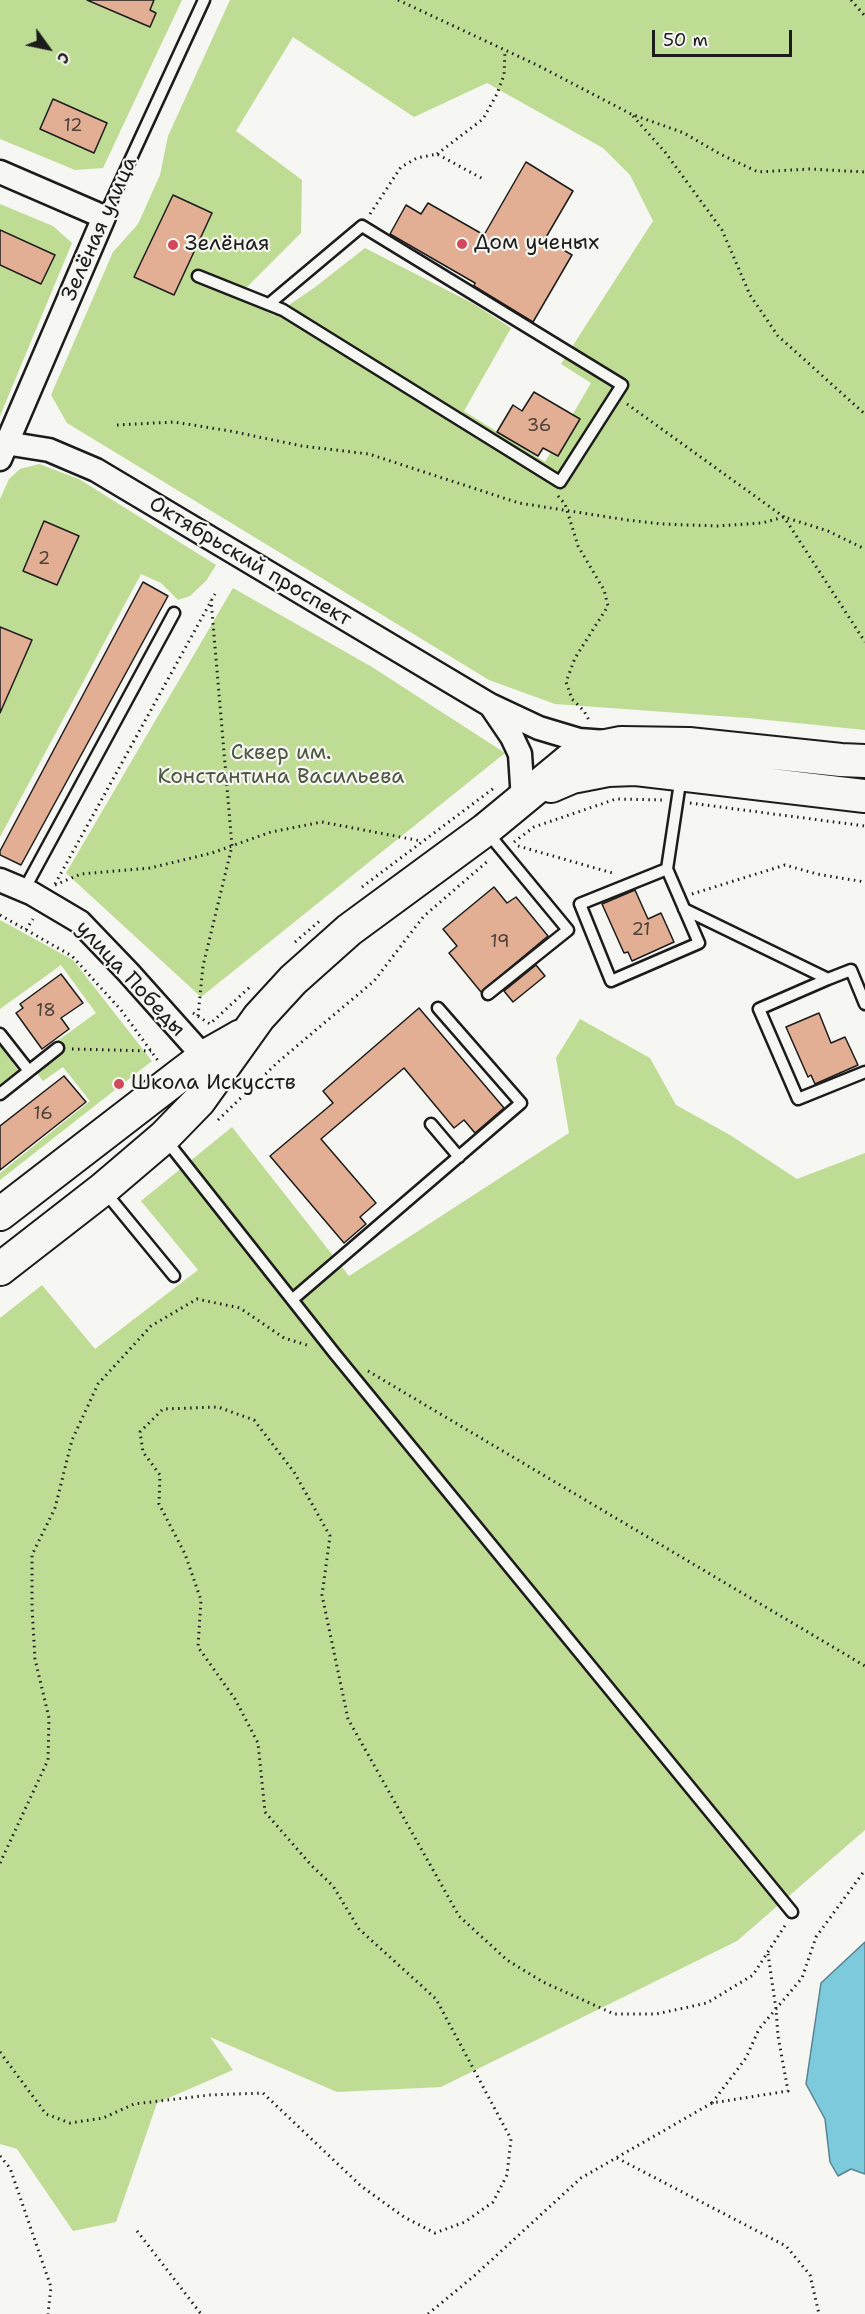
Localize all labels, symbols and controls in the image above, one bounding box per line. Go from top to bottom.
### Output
north arrow [18,18,78,78]
scale bar [655,18,794,56]
text: 50 m [663,28,708,52]
text: С [52,48,75,68]
house number: 12 [63,115,83,137]
street label: Зелёная улица [57,153,143,305]
place label: Дом ученых [474,231,599,257]
place label: Зелёная [185,232,270,258]
marker: Дом ученых [455,237,469,251]
marker: Зелёная [166,238,180,252]
house number: 36 [527,415,551,437]
street label: Октябрьский проспект [144,492,356,632]
house number: 2 [38,548,50,570]
park label: Сквер им. Константина Васильева [158,741,404,791]
street label: улица Победы [70,916,190,1042]
house number: 21 [631,919,651,941]
house number: 19 [490,931,510,953]
house number: 18 [36,1000,56,1022]
place label: Школа Искусств [131,1071,296,1097]
marker: Школа Искусств [112,1077,126,1091]
house number: 16 [33,1103,53,1125]

